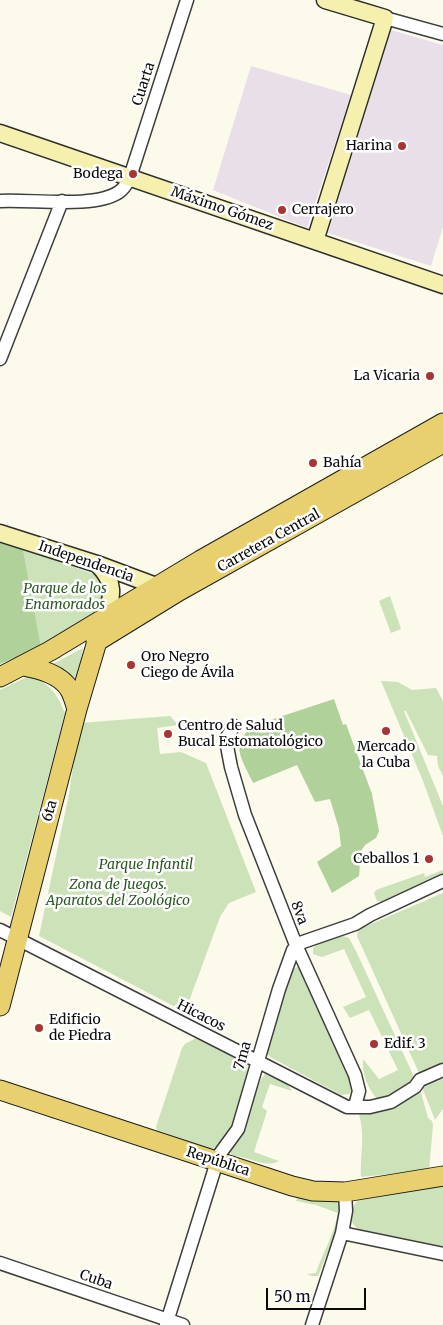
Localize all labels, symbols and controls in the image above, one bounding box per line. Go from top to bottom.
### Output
street label: Cuarta [129,60,159,108]
place label: Harina [346,138,392,154]
marker: Harina [396,140,408,152]
place label: Bodega [73,166,123,182]
marker: Bodega [127,168,139,180]
street label: Máximo Gómez [169,184,275,234]
place label: Cerrajero [292,202,354,218]
marker: Cerrajero [276,204,288,216]
place label: La Vicaria [353,368,420,384]
marker: La Vicaria [424,370,436,382]
place label: Bahía [323,455,361,471]
marker: Bahía [307,457,319,469]
street label: Carretera Central [215,506,323,576]
street label: Independencia [36,538,136,586]
park label: Parque de los Enamorados [23,581,107,614]
place label: Oro Negro Ciego de Ávila [141,649,234,682]
marker: Oro Negro Ciego de Ávila [125,659,137,671]
place label: Centro de Salud Bucal Estomatológico [178,718,323,750]
marker: Mercado la Cuba [380,725,392,737]
marker: Centro de Salud Bucal Estomatológico [162,728,174,740]
place label: Mercado la Cuba [357,739,415,772]
street label: 6ta [39,798,61,824]
place label: Ceballos 1 [353,851,419,867]
marker: Ceballos 1 [423,853,435,865]
park label: Parque Infantil [99,857,193,873]
park label: Zona de Juegos. Aparatos del Zoológico [46,877,190,910]
street label: 8va [287,899,311,927]
street label: Hicacos [174,997,228,1035]
place label: Edificio de Piedra [49,1012,111,1044]
marker: Edificio de Piedra [33,1022,45,1034]
place label: Edif. 3 [384,1036,426,1052]
marker: Edif. 3 [368,1038,380,1050]
street label: 7ma [231,1040,255,1072]
street label: República [184,1144,252,1180]
street label: Cuba [77,1267,115,1293]
scale bar [268,1278,368,1310]
text: 50 m [274,1287,311,1306]

